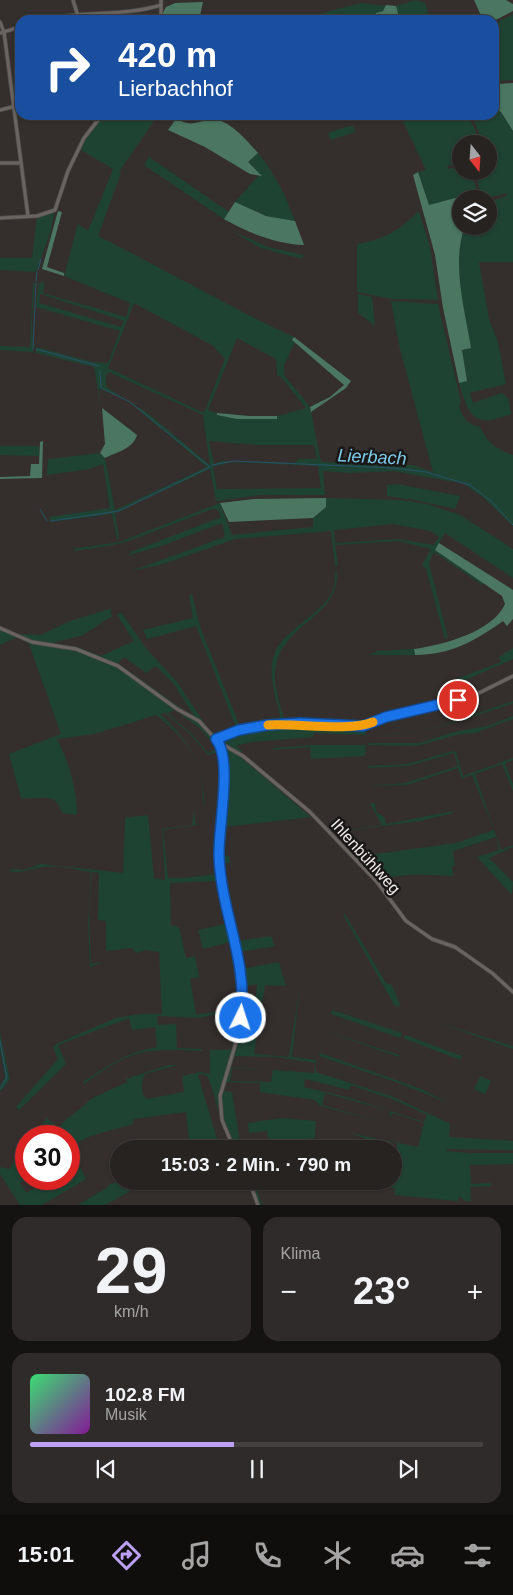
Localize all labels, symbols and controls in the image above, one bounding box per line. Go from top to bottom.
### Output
icon: right [35,35,100,100]
text: 420 m [118,35,217,74]
text: Lierbachhof [118,76,233,101]
north arrow [452,135,498,180]
map controls [452,135,497,235]
button: layers [452,190,497,235]
water label: Lierbach [337,445,407,469]
pin [437,679,479,721]
icon: arrive [444,686,472,714]
street label: Ihlenbühlweg [328,816,403,897]
position arrow [214,991,266,1043]
speed limit sign: 30 [15,1125,80,1190]
text: 15:03 · 2 Min. · 790 m [161,1154,351,1175]
text: 29 [95,1234,167,1307]
text: Klima [281,1245,321,1262]
text: 23° [353,1270,410,1312]
text: − [281,1276,297,1307]
text: + [467,1276,483,1307]
text: km/h [114,1303,149,1320]
text: 102.8 FM [105,1384,185,1405]
text: Musik [105,1406,147,1423]
icon: previous [92,1455,120,1483]
icon: pause [243,1455,271,1483]
icon: next [394,1455,422,1483]
icon: directions [109,1538,144,1573]
icon: music [179,1538,214,1573]
icon: phone [250,1538,285,1573]
icon: climate [320,1538,355,1573]
icon: car [390,1538,425,1573]
icon: filters [460,1538,495,1573]
text: 15:01 [18,1542,74,1567]

